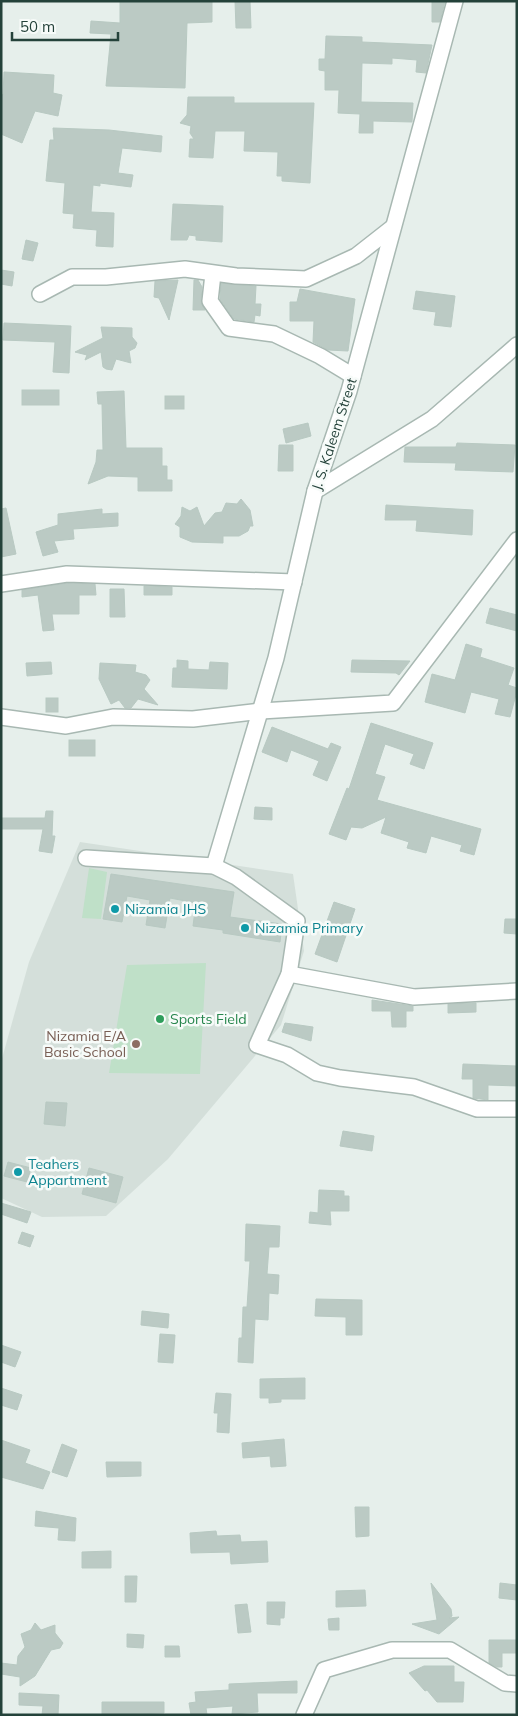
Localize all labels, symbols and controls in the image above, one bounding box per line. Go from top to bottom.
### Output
scale bar [12,10,119,42]
text: 50 m [20,17,55,36]
street label: J. S. Kaleem Street [307,375,361,492]
place label: Nizamia JHS [125,900,206,918]
marker: Nizamia JHS [109,903,121,915]
place label: Nizamia Primary [255,919,364,937]
marker: Nizamia Primary [239,922,251,934]
place label: Sports Field [170,1010,247,1028]
marker: Sports Field [154,1013,166,1025]
place label: Nizamia E/A Basic School [44,1027,127,1061]
marker: Nizamia E/A Basic School [130,1038,142,1050]
place label: Teahers Appartment [28,1155,107,1189]
marker: Teahers Appartment [12,1166,24,1178]

